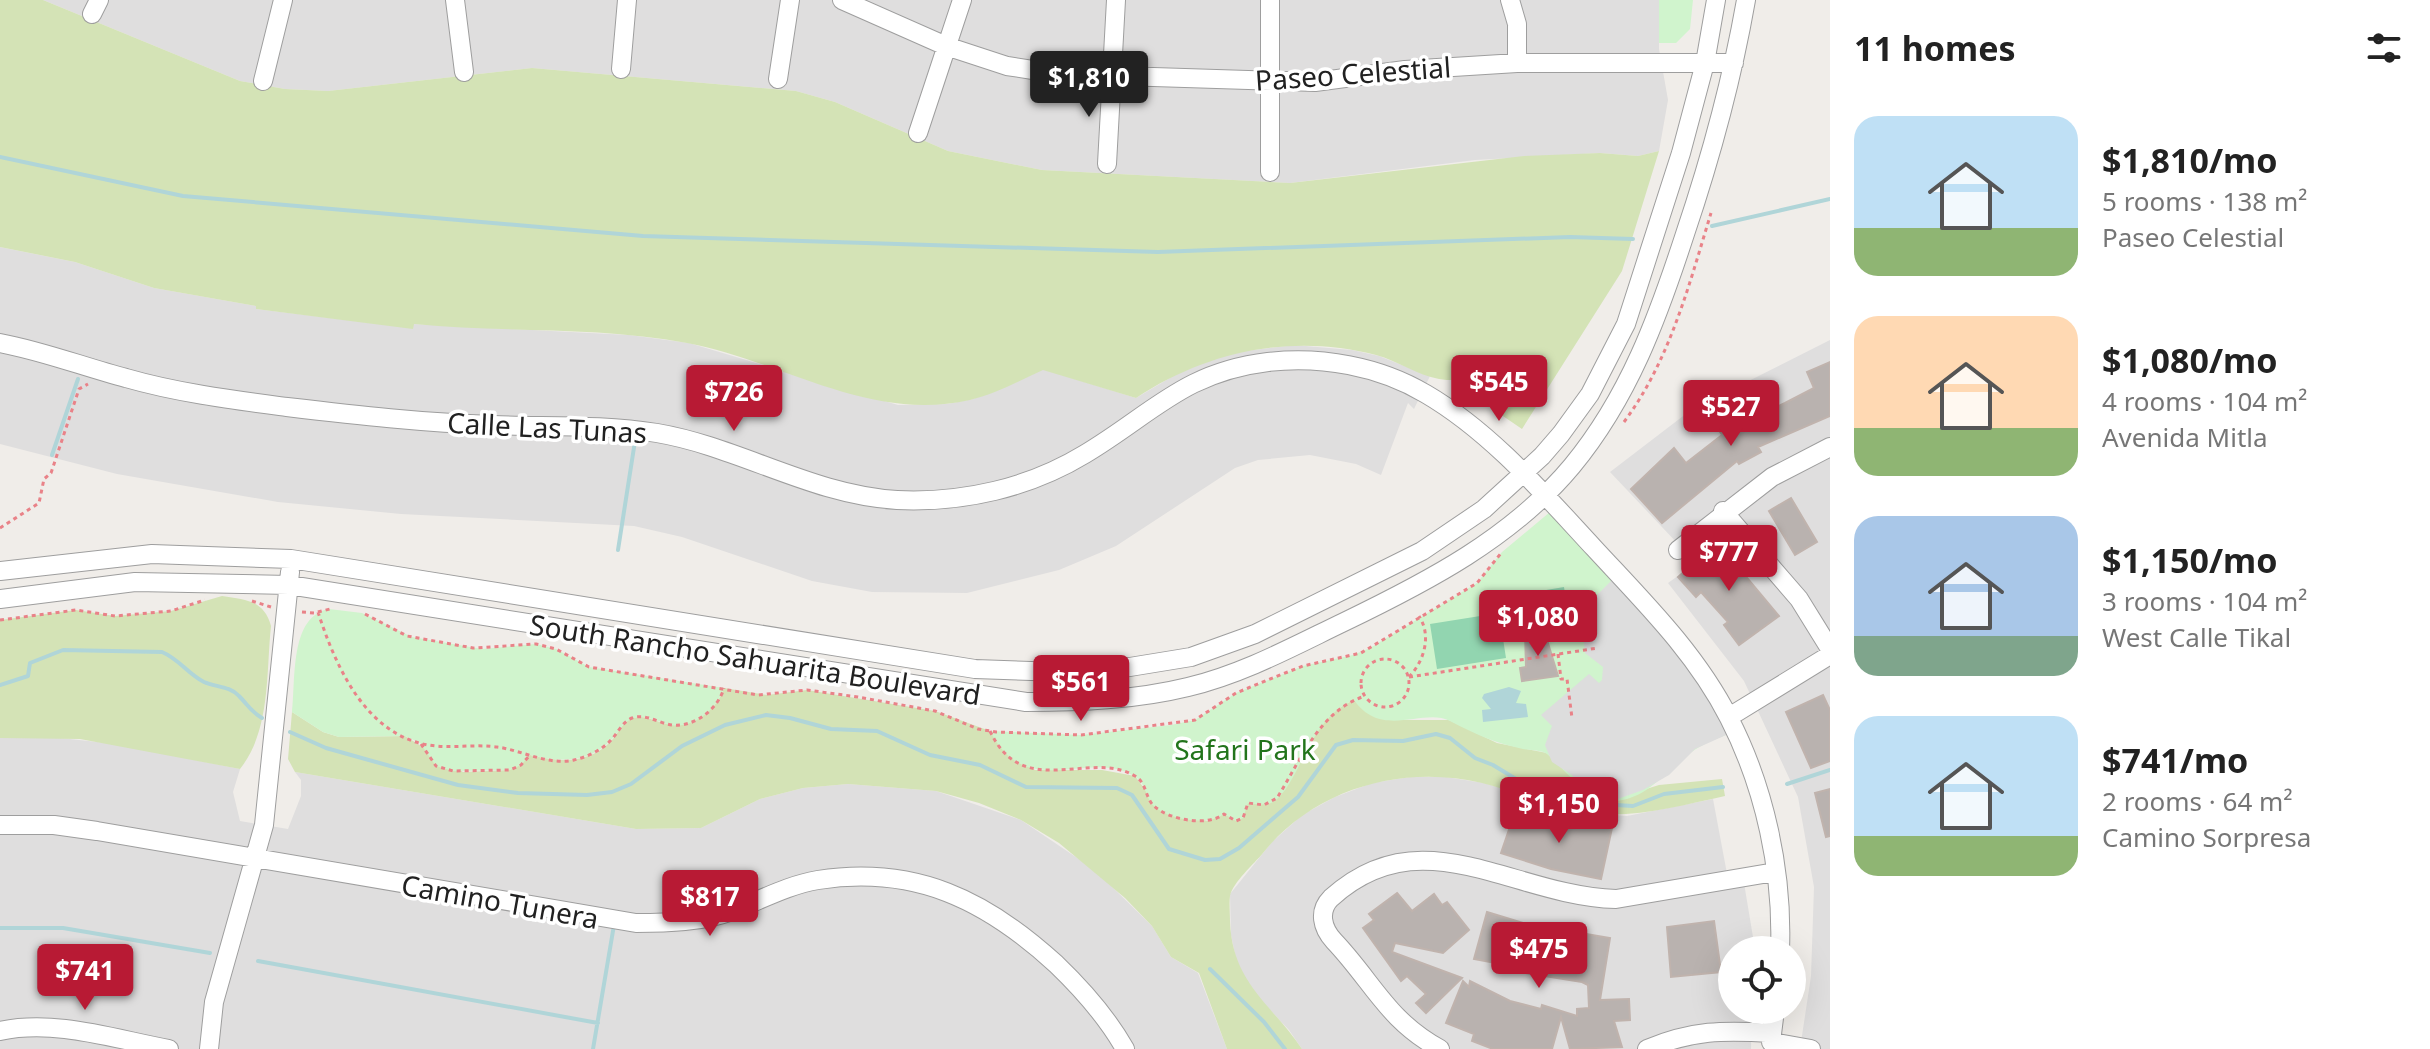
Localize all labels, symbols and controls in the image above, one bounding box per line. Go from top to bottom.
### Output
text: 11 homes [1854,25,2016,71]
icon: filters [2362,26,2406,70]
street label: Paseo Celestial [1254,47,1452,99]
pin: $1,810 [1024,51,1154,119]
text: $1,810 [1048,59,1130,95]
text: $1,810/mo [2102,137,2277,183]
icon: home [1918,148,2014,244]
text: 5 rooms · 138 m² [2102,183,2307,219]
text: Paseo Celestial [2102,219,2284,255]
text: $1,080/mo [2102,337,2277,383]
icon: home [1918,348,2014,444]
pin: $545 [1452,355,1546,423]
text: $545 [1469,363,1529,399]
pin: $726 [687,365,781,433]
text: $726 [704,373,764,409]
pin: $527 [1684,380,1778,448]
text: 4 rooms · 104 m² [2102,383,2307,419]
text: $527 [1701,388,1761,424]
street label: Calle Las Tunas [446,403,648,451]
text: Avenida Mitla [2102,419,2268,455]
pin: $777 [1682,525,1776,593]
text: $777 [1699,533,1759,569]
text: $1,150/mo [2102,537,2277,583]
icon: home [1918,548,2014,644]
text: 3 rooms · 104 m² [2102,583,2307,619]
pin: $1,080 [1473,590,1603,658]
text: $1,080 [1497,598,1579,634]
street label: South Rancho Sahuarita Boulevard [527,605,983,713]
text: West Calle Tikal [2102,619,2291,655]
pin: $561 [1034,655,1128,723]
text: $561 [1051,663,1111,699]
park label: Safari Park [1174,730,1316,768]
text: $741/mo [2102,737,2248,783]
icon: home [1918,748,2014,844]
pin: $1,150 [1494,777,1624,845]
text: 2 rooms · 64 m² [2102,783,2292,819]
text: $1,150 [1518,785,1600,821]
text: Camino Sorpresa [2102,819,2311,855]
street label: Camino Tunera [399,865,602,937]
pin: $817 [663,870,757,938]
text: $817 [680,878,740,914]
pin: $475 [1492,922,1586,990]
text: $475 [1509,930,1569,966]
map controls [1718,936,1806,1024]
button: locate [1718,936,1806,1024]
pin: $741 [38,944,132,1012]
text: $741 [55,952,115,988]

